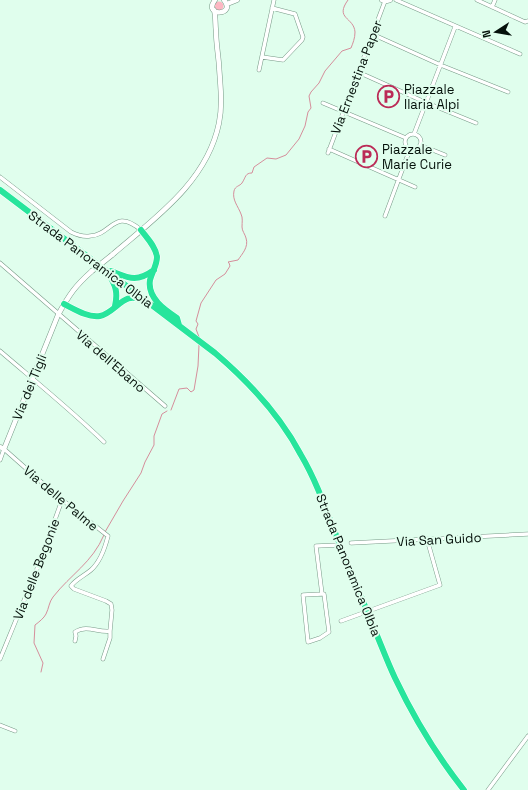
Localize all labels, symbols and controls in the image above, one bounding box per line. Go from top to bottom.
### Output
north arrow [476,12,516,52]
street label: Via Ernestina Paper [327,18,386,137]
text: N [479,29,494,39]
place label: Piazzale Ilaria Alpi [404,81,460,113]
parking icon: Piazzale Ilaria Alpi [376,83,402,109]
place label: Piazzale Marie Curie [382,141,452,173]
parking icon: Piazzale Marie Curie [353,143,379,169]
street label: Strada Panoramica Olbia [25,207,157,312]
street label: Via dell'Ebano [72,326,149,396]
street label: Via dei Tigli [9,352,50,423]
street label: Via delle Palme [20,462,102,535]
street label: Strada Panoramica Olbia [312,491,385,639]
street label: Via delle Begonie [9,516,64,622]
street label: Via San Guido [396,529,482,550]

